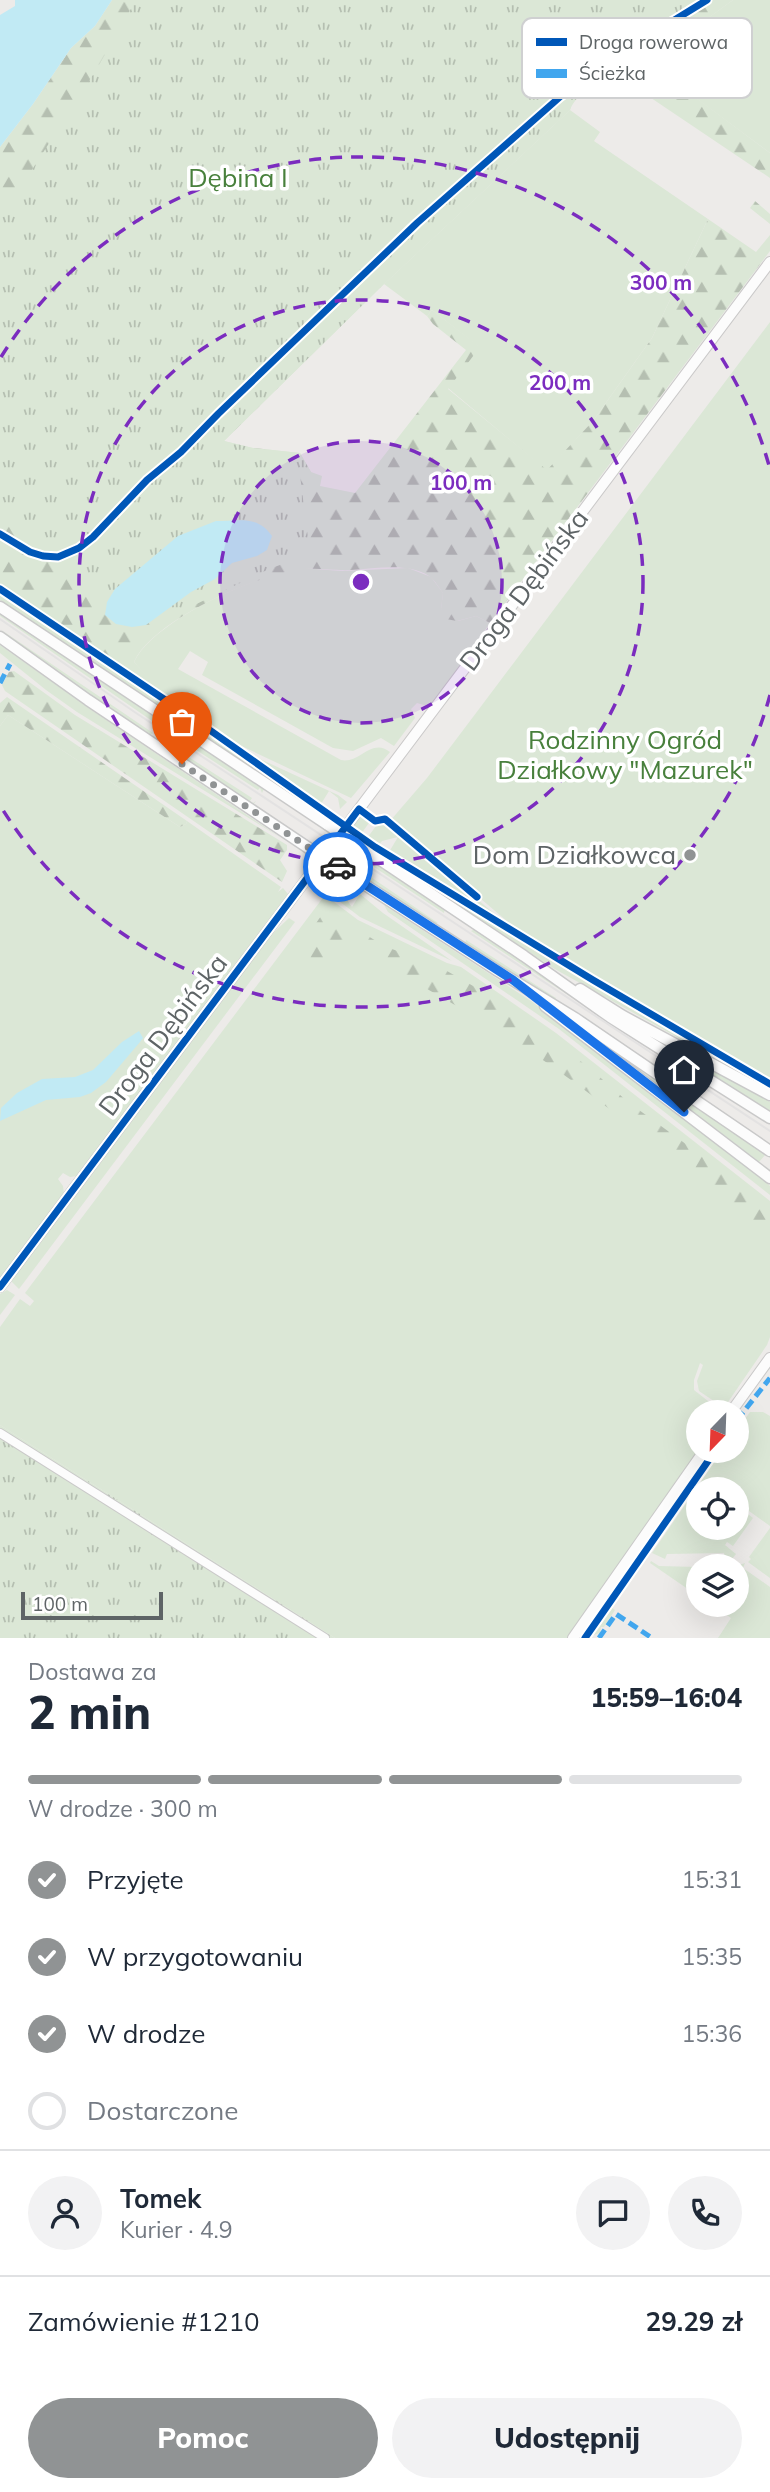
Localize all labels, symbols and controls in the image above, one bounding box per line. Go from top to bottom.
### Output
legend [522,18,752,98]
text: Droga rowerowa [579,30,728,54]
text: Ścieżka [579,61,646,85]
park label: Dębina I [188,161,288,194]
text: 300 m [630,269,692,295]
text: 200 m [529,369,591,395]
text: 100 m [430,469,492,495]
street label: Droga Dębińska [452,502,595,677]
centre of rings [349,570,373,594]
pin [152,692,212,764]
icon: bag [163,703,201,741]
park label: Rodzinny Ogród Działkowy "Mazurek" [497,723,753,786]
courier [303,832,373,902]
place label: Dom Działkowca [473,838,676,871]
marker: Dom Działkowca [682,847,698,863]
icon: car [319,848,357,886]
street label: Droga Dębińska [91,947,234,1122]
pin [654,1040,714,1112]
icon: home [665,1051,703,1089]
north arrow [686,1400,749,1463]
map controls [686,1400,749,1617]
button: locate [686,1477,749,1540]
button: layers [686,1554,749,1617]
scale bar [21,1589,163,1621]
text: 100 m [32,1592,88,1616]
text: Dostawa za [28,1657,157,1686]
text: 15:59–16:04 [591,1681,742,1714]
text: 2 min [28,1683,151,1741]
text: W drodze · 300 m [28,1794,218,1823]
icon: check [28,1861,66,1899]
text: Przyjęte [87,1863,184,1896]
text: 15:31 [682,1865,742,1894]
icon: check [28,1938,66,1976]
text: W przygotowaniu [87,1940,303,1973]
text: 15:35 [682,1942,742,1971]
icon: check [28,2015,66,2053]
text: W drodze [87,2017,205,2050]
text: 15:36 [682,2019,742,2048]
text: Dostarczone [87,2094,238,2127]
button: person [28,2176,102,2250]
button: chat [576,2176,650,2250]
button: phone [668,2176,742,2250]
text: Tomek [120,2182,201,2215]
text: Kurier · 4.9 [120,2215,232,2244]
text: Zamówienie #1210 [28,2305,260,2338]
text: 29.29 zł [646,2305,742,2338]
button: Pomoc [28,2398,378,2478]
button: Udostępnij [392,2398,742,2478]

